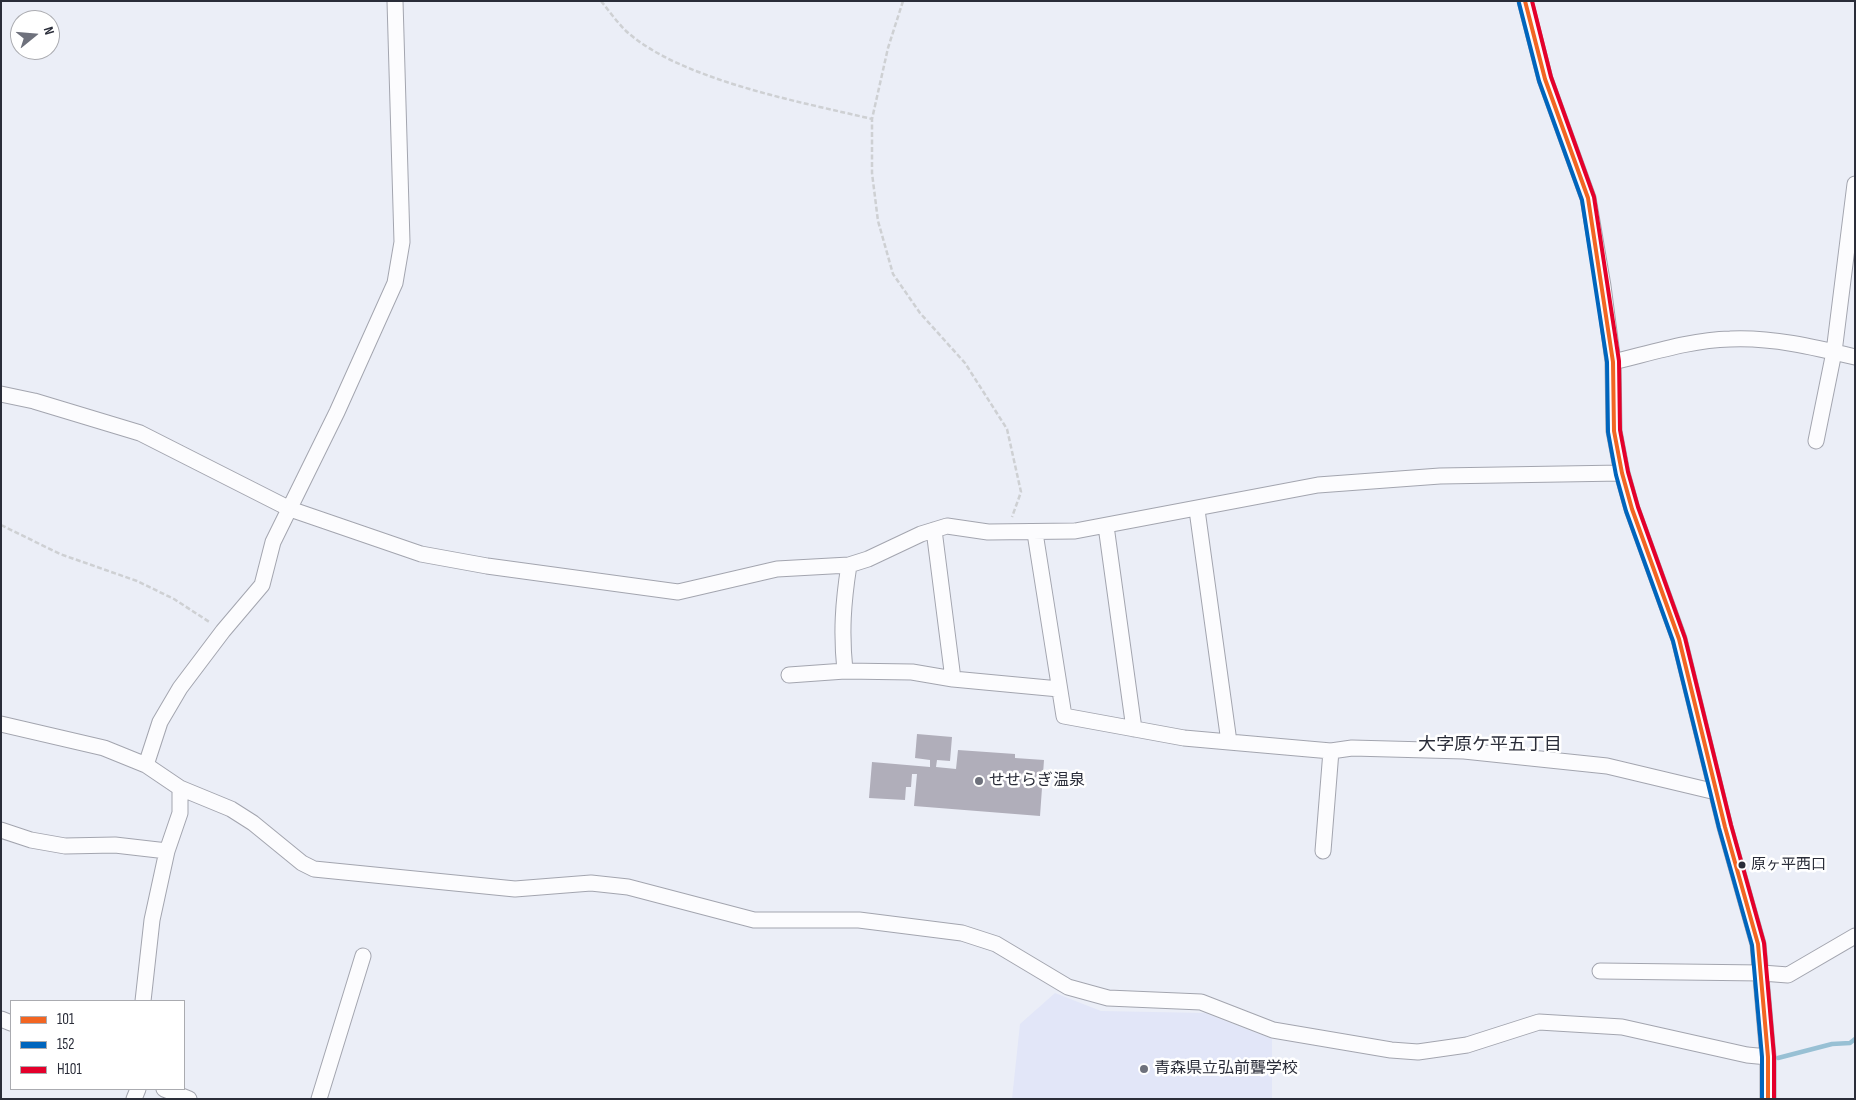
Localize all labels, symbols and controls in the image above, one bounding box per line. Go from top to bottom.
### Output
north arrow [10,10,60,60]
text: N [40,25,58,37]
district label: 大字原ケ平五丁目 [1418,734,1562,756]
place label: せせらぎ温泉 [989,771,1085,791]
marker: せせらぎ温泉 [973,775,985,787]
place label: 原ヶ平西口 [1751,856,1826,874]
marker: 原ヶ平西口 [1737,860,1747,870]
legend [10,1000,185,1090]
text: 101 [57,1010,74,1029]
text: 152 [57,1035,74,1054]
place label: 青森県立弘前聾学校 [1154,1059,1298,1079]
text: H101 [57,1060,82,1079]
marker: 青森県立弘前聾学校 [1138,1063,1150,1075]

